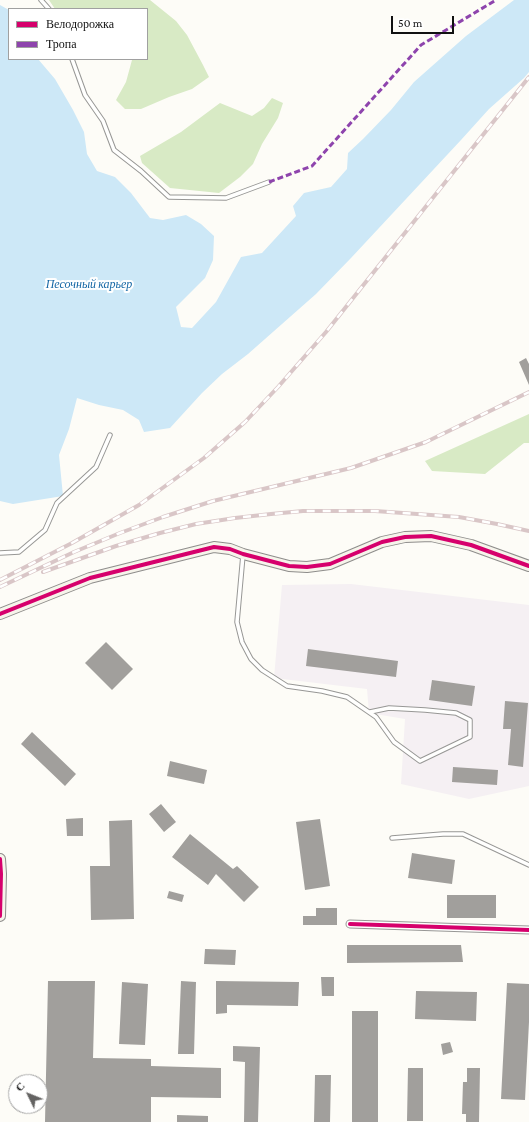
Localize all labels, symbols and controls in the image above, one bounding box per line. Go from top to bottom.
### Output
legend [8,8,148,60]
scale bar [393,8,456,34]
text: 50 m [398,16,422,30]
text: Велодорожка [46,17,114,31]
text: Тропа [46,37,77,51]
water label: Песочный карьер [46,277,132,291]
north arrow [8,1074,48,1114]
text: С [13,1080,27,1094]

